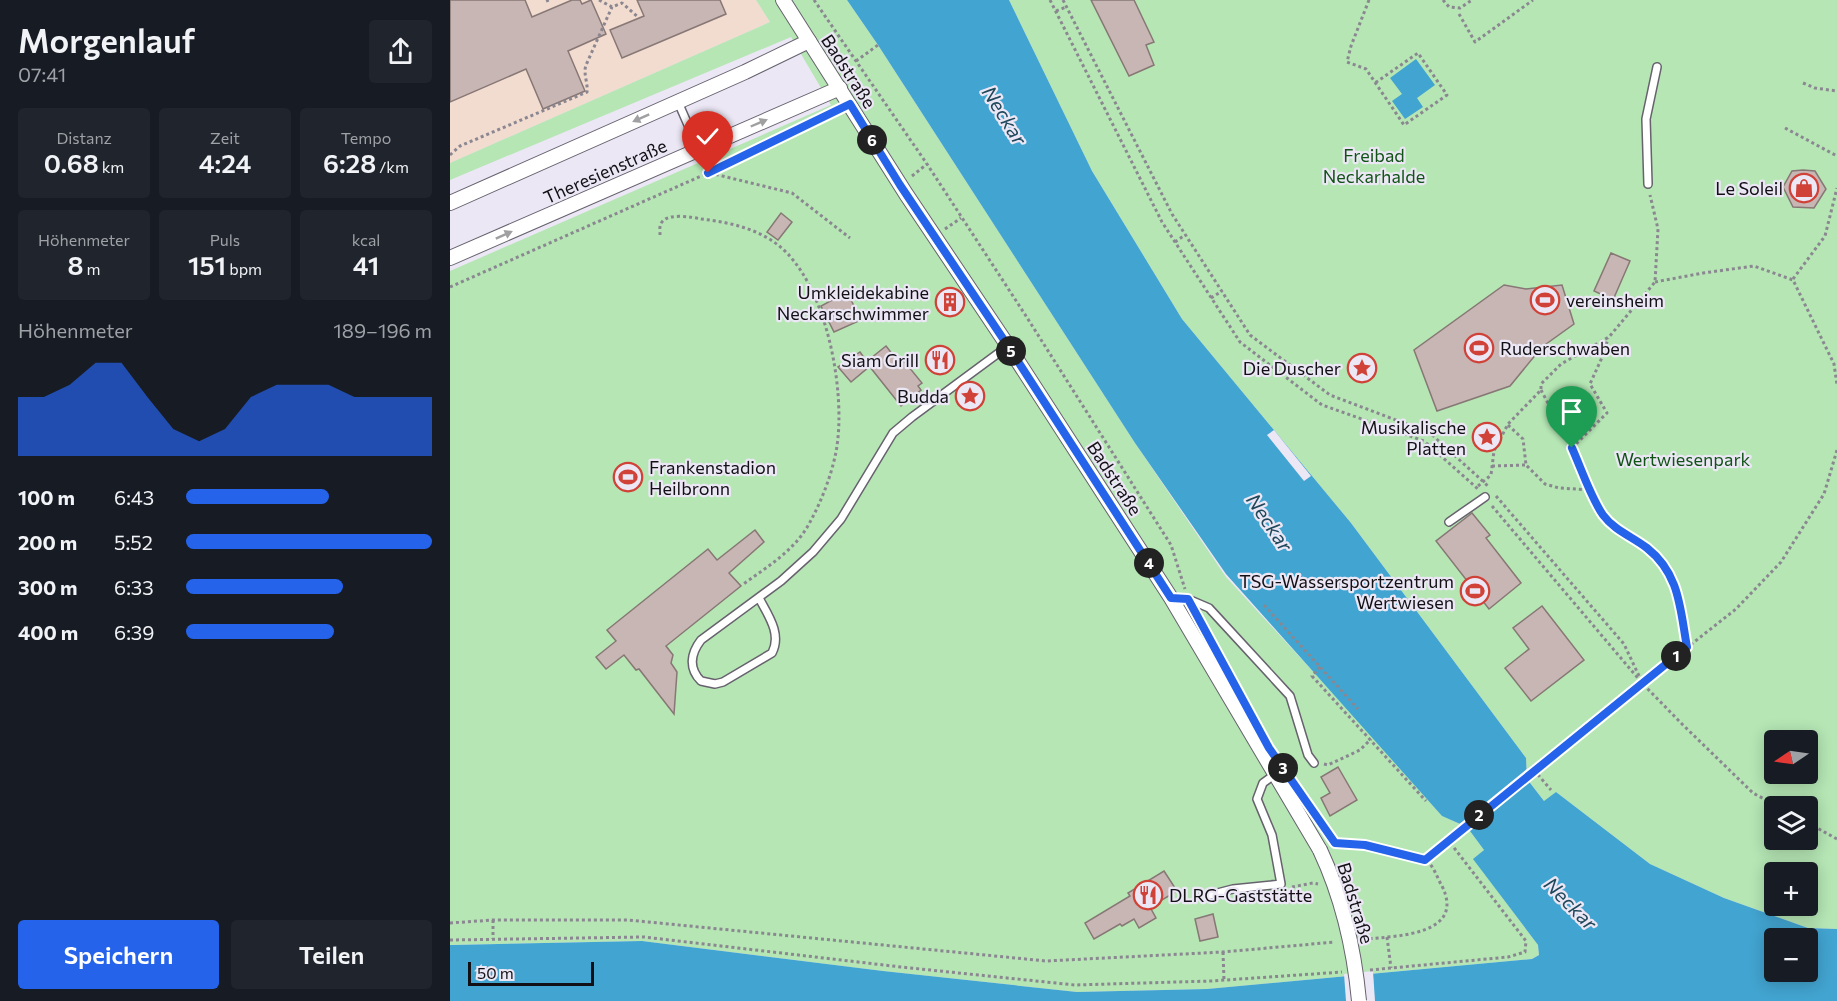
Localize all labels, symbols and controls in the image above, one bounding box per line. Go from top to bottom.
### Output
text: Morgenlauf [18,19,195,60]
button: share [369,20,432,83]
street label: Badstraße [817,30,881,112]
text: 07:41 [18,62,66,86]
water label: Neckar [978,81,1033,150]
pin [682,111,733,173]
one-way arrow [632,113,650,123]
one-way arrow [751,119,768,128]
icon: check [691,120,724,153]
pin: 6 [857,125,887,155]
text: Distanz [56,128,112,147]
text: Zeit [210,128,240,147]
text: Tempo [341,128,391,147]
text: 6 [867,130,877,149]
street label: Theresienstraße [540,134,670,208]
park label: Freibad Neckarhalde [1323,144,1425,187]
text: 0.68 [44,147,99,178]
text: 4:24 [199,147,251,178]
text: 6:28 [323,147,376,178]
text: km [99,157,124,176]
text: /km [376,157,409,176]
shop icon: Le Soleil [1788,172,1820,204]
place label: Le Soleil [1715,177,1783,199]
text: Höhenmeter [38,230,130,249]
text: Puls [210,230,240,249]
text: kcal [352,230,380,249]
one-way arrow [495,230,513,240]
text: 8 [67,249,83,280]
text: 151 [188,249,226,280]
text: 41 [353,249,379,280]
text: m [83,259,101,278]
text: bpm [226,259,262,278]
place label: Umkleidekabine Neckarschwimmer [777,281,929,324]
sports icon: vereinsheim [1529,284,1561,316]
building icon: Umkleidekabine Neckarschwimmer [934,286,966,318]
place label: vereinsheim [1566,289,1664,311]
text: Höhenmeter [18,318,133,342]
text: 189–196 m [333,318,432,342]
sports icon: Ruderschwaben [1463,332,1495,364]
pin: 5 [996,336,1026,366]
place label: Ruderschwaben [1500,337,1630,359]
text: 5 [1006,341,1016,360]
restaurant icon: Siam Grill [924,344,956,376]
place label: Siam Grill [841,349,919,371]
place icon: Die Duscher [1346,352,1378,384]
place label: Die Duscher [1243,357,1341,379]
place icon: Budda [954,380,986,412]
place label: Budda [897,385,949,407]
pin [1546,386,1597,448]
icon: arrive [1555,395,1588,428]
place label: Musikalische Platten [1361,416,1466,459]
place icon: Musikalische Platten [1471,421,1503,453]
street label: Badstraße [1083,437,1147,519]
park label: Wertwiesenpark [1616,448,1751,470]
place label: Frankenstadion Heilbronn [649,456,776,499]
sports icon: Frankenstadion Heilbronn [612,461,644,493]
text: 100 m [18,485,75,509]
text: 6:43 [114,485,154,509]
water label: Neckar [1242,488,1299,556]
text: 200 m [18,530,77,554]
text: 5:52 [114,530,153,554]
pin: 4 [1134,548,1164,578]
text: 4 [1144,553,1154,572]
place label: TSG-Wassersportzentrum Wertwiesen [1239,570,1454,613]
text: 300 m [18,575,78,599]
text: 6:33 [114,575,154,599]
sports icon: TSG-Wassersportzentrum Wertwiesen [1459,575,1491,607]
text: 400 m [18,620,78,644]
text: 6:39 [114,620,154,644]
pin: 1 [1661,641,1691,671]
text: 1 [1672,646,1680,665]
north arrow [1764,730,1818,784]
map controls [1764,730,1818,982]
pin: 3 [1268,753,1298,783]
text: 3 [1278,758,1288,777]
button: layers [1764,796,1818,850]
pin: 2 [1464,800,1494,830]
text: 2 [1474,805,1484,824]
street label: Badstraße [1333,860,1379,946]
button: + [1764,862,1818,916]
water label: Neckar [1540,872,1603,935]
restaurant icon: DLRG-Gaststätte [1132,879,1164,911]
place label: DLRG-Gaststätte [1169,884,1312,906]
button: Speichern [18,920,219,989]
button: Teilen [231,920,432,989]
button: − [1764,928,1818,982]
scale bar [468,959,594,986]
text: 50 m [477,963,514,982]

